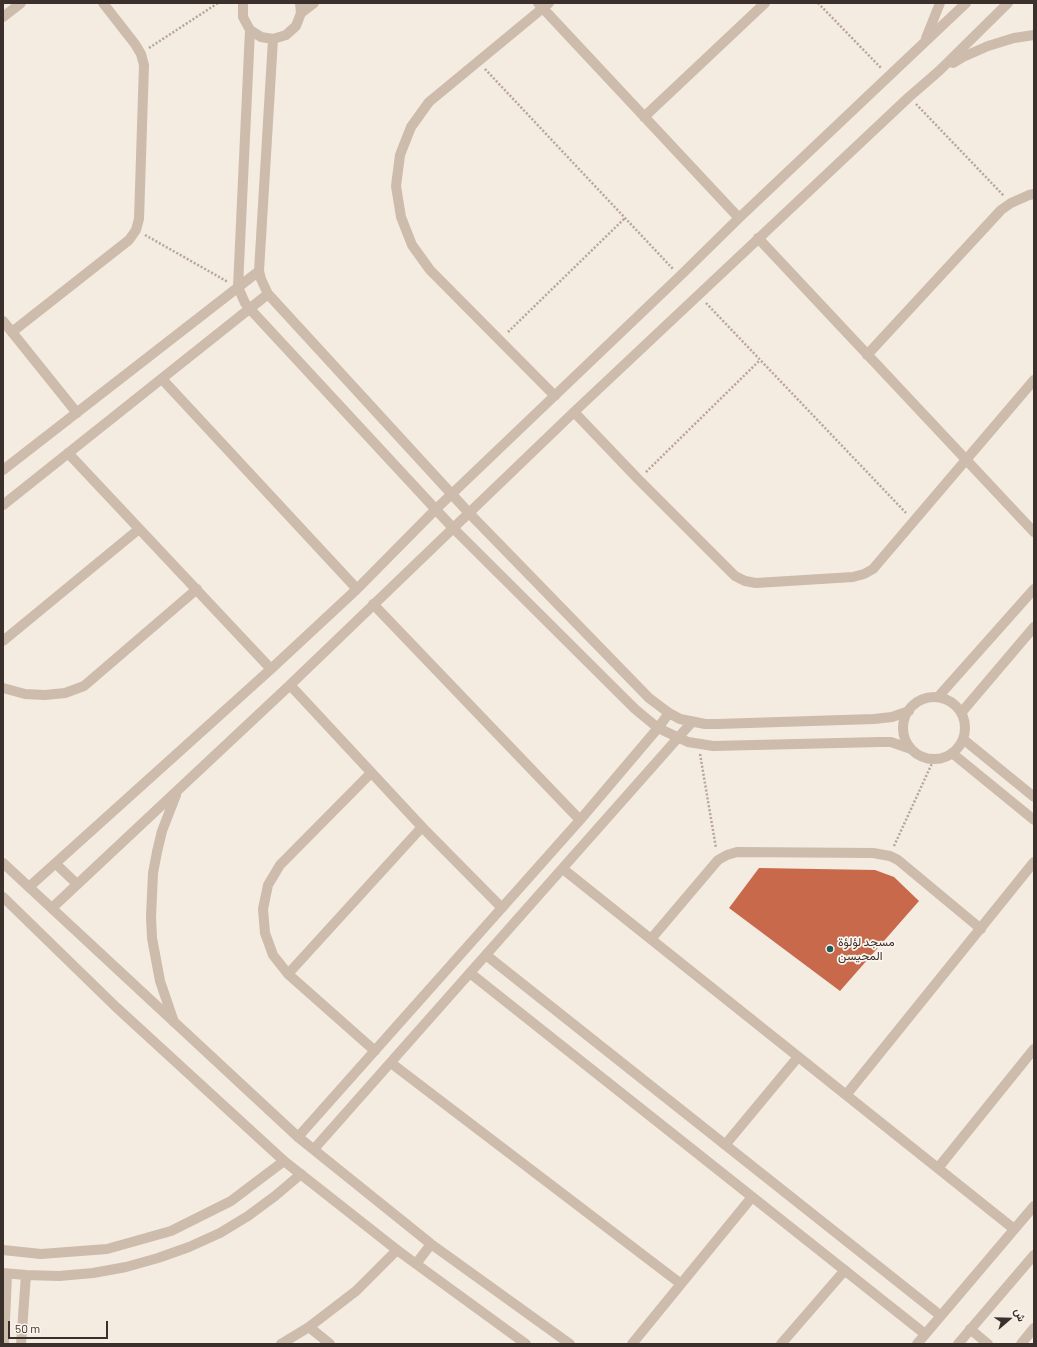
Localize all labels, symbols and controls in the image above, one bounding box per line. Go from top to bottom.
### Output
place label: مسجد لؤلؤة المحيسن [838,935,895,963]
marker: مسجد لؤلؤة المحيسن [825,944,835,954]
north arrow [989,1299,1029,1339]
text: ش [1012,1306,1029,1323]
scale bar [10,1313,110,1339]
text: 50 m [15,1321,40,1335]

